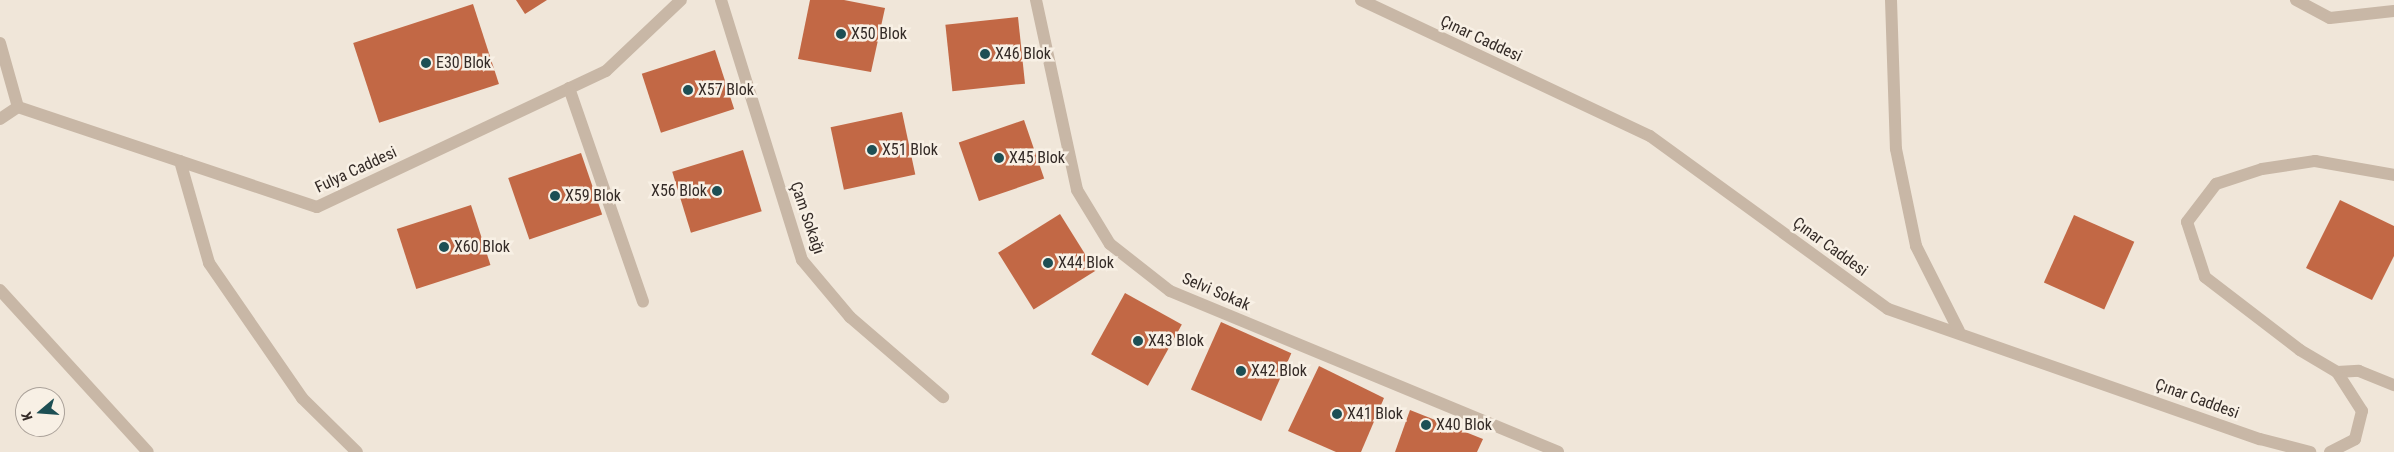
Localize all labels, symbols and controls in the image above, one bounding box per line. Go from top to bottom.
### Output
street label: Çınar Caddesi [1437,12,1525,66]
place label: X50 Blok [851,24,907,44]
marker: X50 Blok [835,28,847,40]
place label: X46 Blok [995,44,1051,64]
marker: X46 Blok [979,48,991,60]
place label: E30 Blok [436,53,491,73]
marker: E30 Blok [420,57,432,69]
place label: X57 Blok [698,80,754,100]
marker: X57 Blok [682,84,694,96]
place label: X51 Blok [882,140,938,160]
street label: Fulya Caddesi [312,143,400,197]
marker: X51 Blok [866,144,878,156]
place label: X45 Blok [1009,148,1065,168]
marker: X45 Blok [993,152,1005,164]
street label: Çam Sokağı [786,179,828,257]
place label: X56 Blok [651,181,707,201]
marker: X56 Blok [711,185,723,197]
place label: X59 Blok [565,186,621,206]
marker: X59 Blok [549,190,561,202]
street label: Çınar Caddesi [1789,213,1871,281]
place label: X60 Blok [454,237,510,257]
marker: X60 Blok [438,241,450,253]
place label: X44 Blok [1058,253,1114,273]
marker: X44 Blok [1042,257,1054,269]
street label: Selvi Sokak [1179,269,1253,315]
place label: X43 Blok [1148,331,1204,351]
marker: X43 Blok [1132,335,1144,347]
place label: X42 Blok [1251,361,1307,381]
marker: X42 Blok [1235,365,1247,377]
street label: Çınar Caddesi [2152,375,2242,423]
north arrow [15,387,65,437]
place label: X41 Blok [1347,404,1403,424]
marker: X41 Blok [1331,408,1343,420]
text: K [18,410,35,422]
place label: X40 Blok [1436,415,1492,435]
marker: X40 Blok [1420,419,1432,431]

